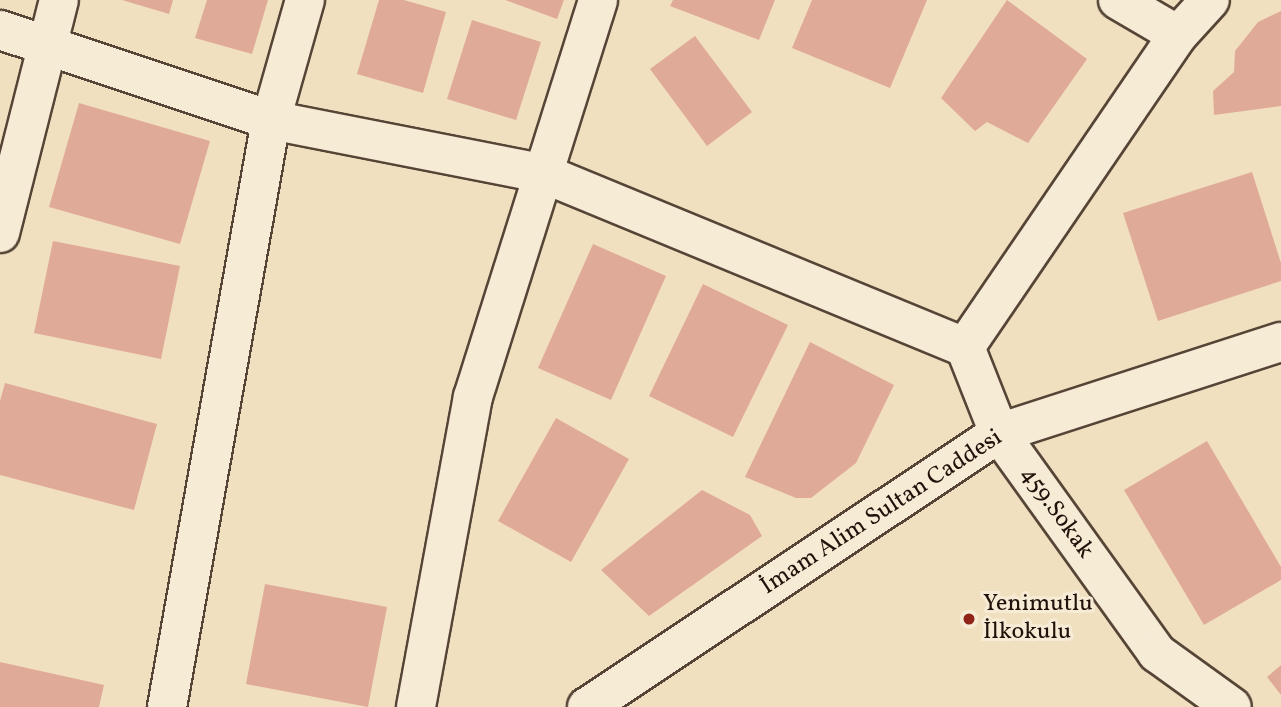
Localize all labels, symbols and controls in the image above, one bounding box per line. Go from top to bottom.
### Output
street label: İmam Alim Sultan Caddesi [756,424,1008,602]
street label: 459.Sokak [1013,461,1099,565]
place label: Yenimutlu İlkokulu [983,591,1093,647]
marker: Yenimutlu İlkokulu [961,611,977,627]

